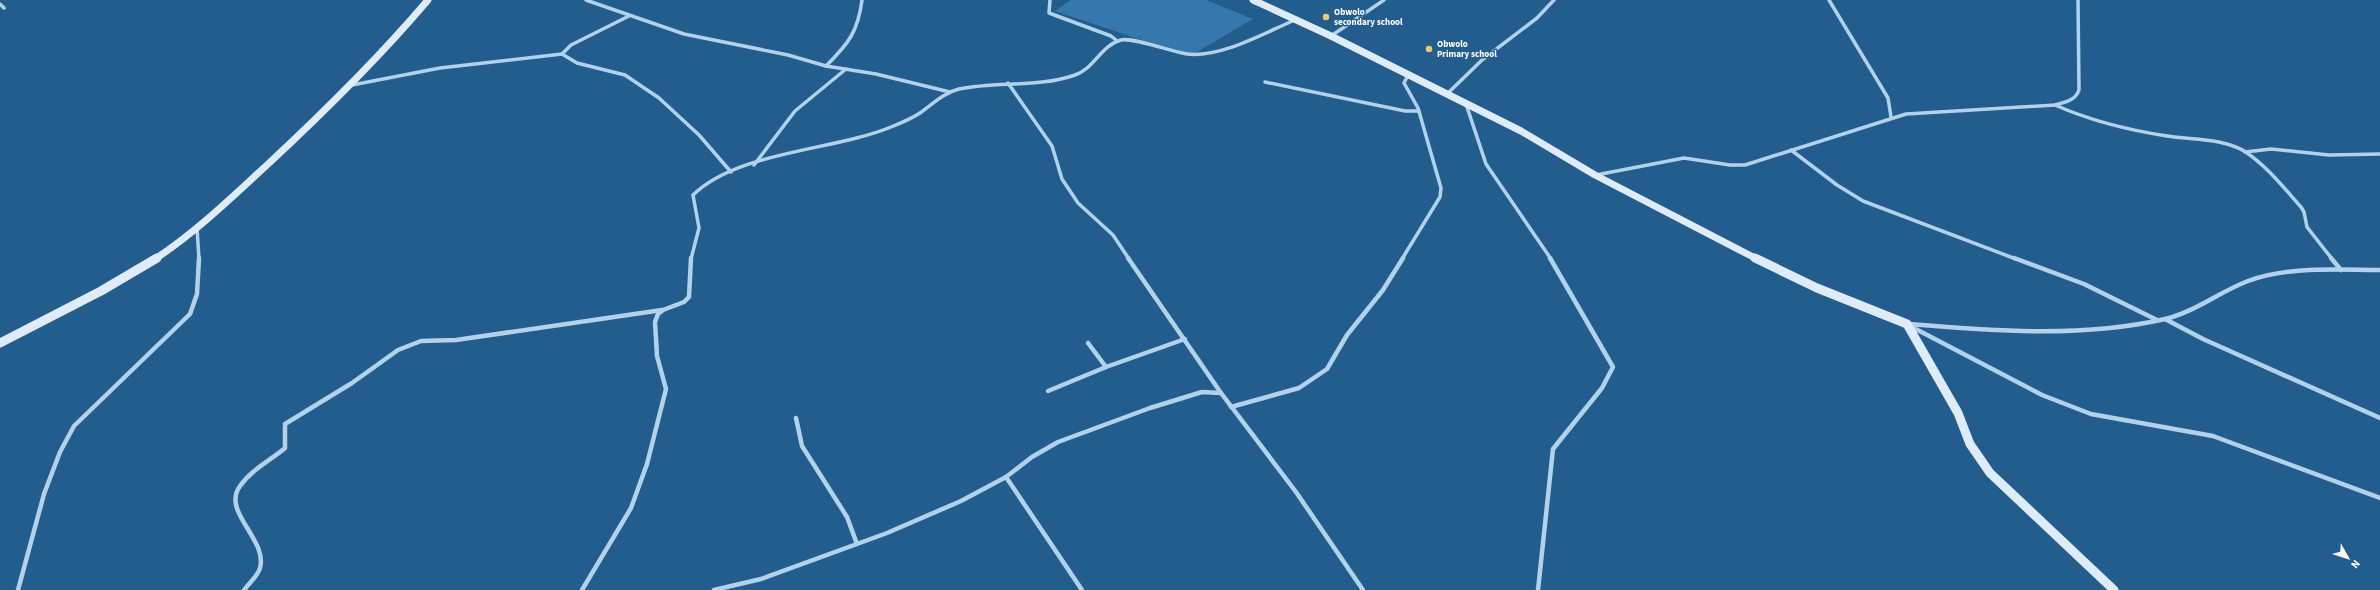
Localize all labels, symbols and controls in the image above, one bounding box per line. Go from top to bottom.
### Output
place label: Obwolo secondary school [1334,6,1403,29]
marker: Obwolo secondary school [1321,12,1331,22]
place label: Obwolo Primary school [1437,38,1497,61]
marker: Obwolo Primary school [1424,44,1434,54]
north arrow [2328,538,2368,578]
text: N [2347,556,2364,572]

